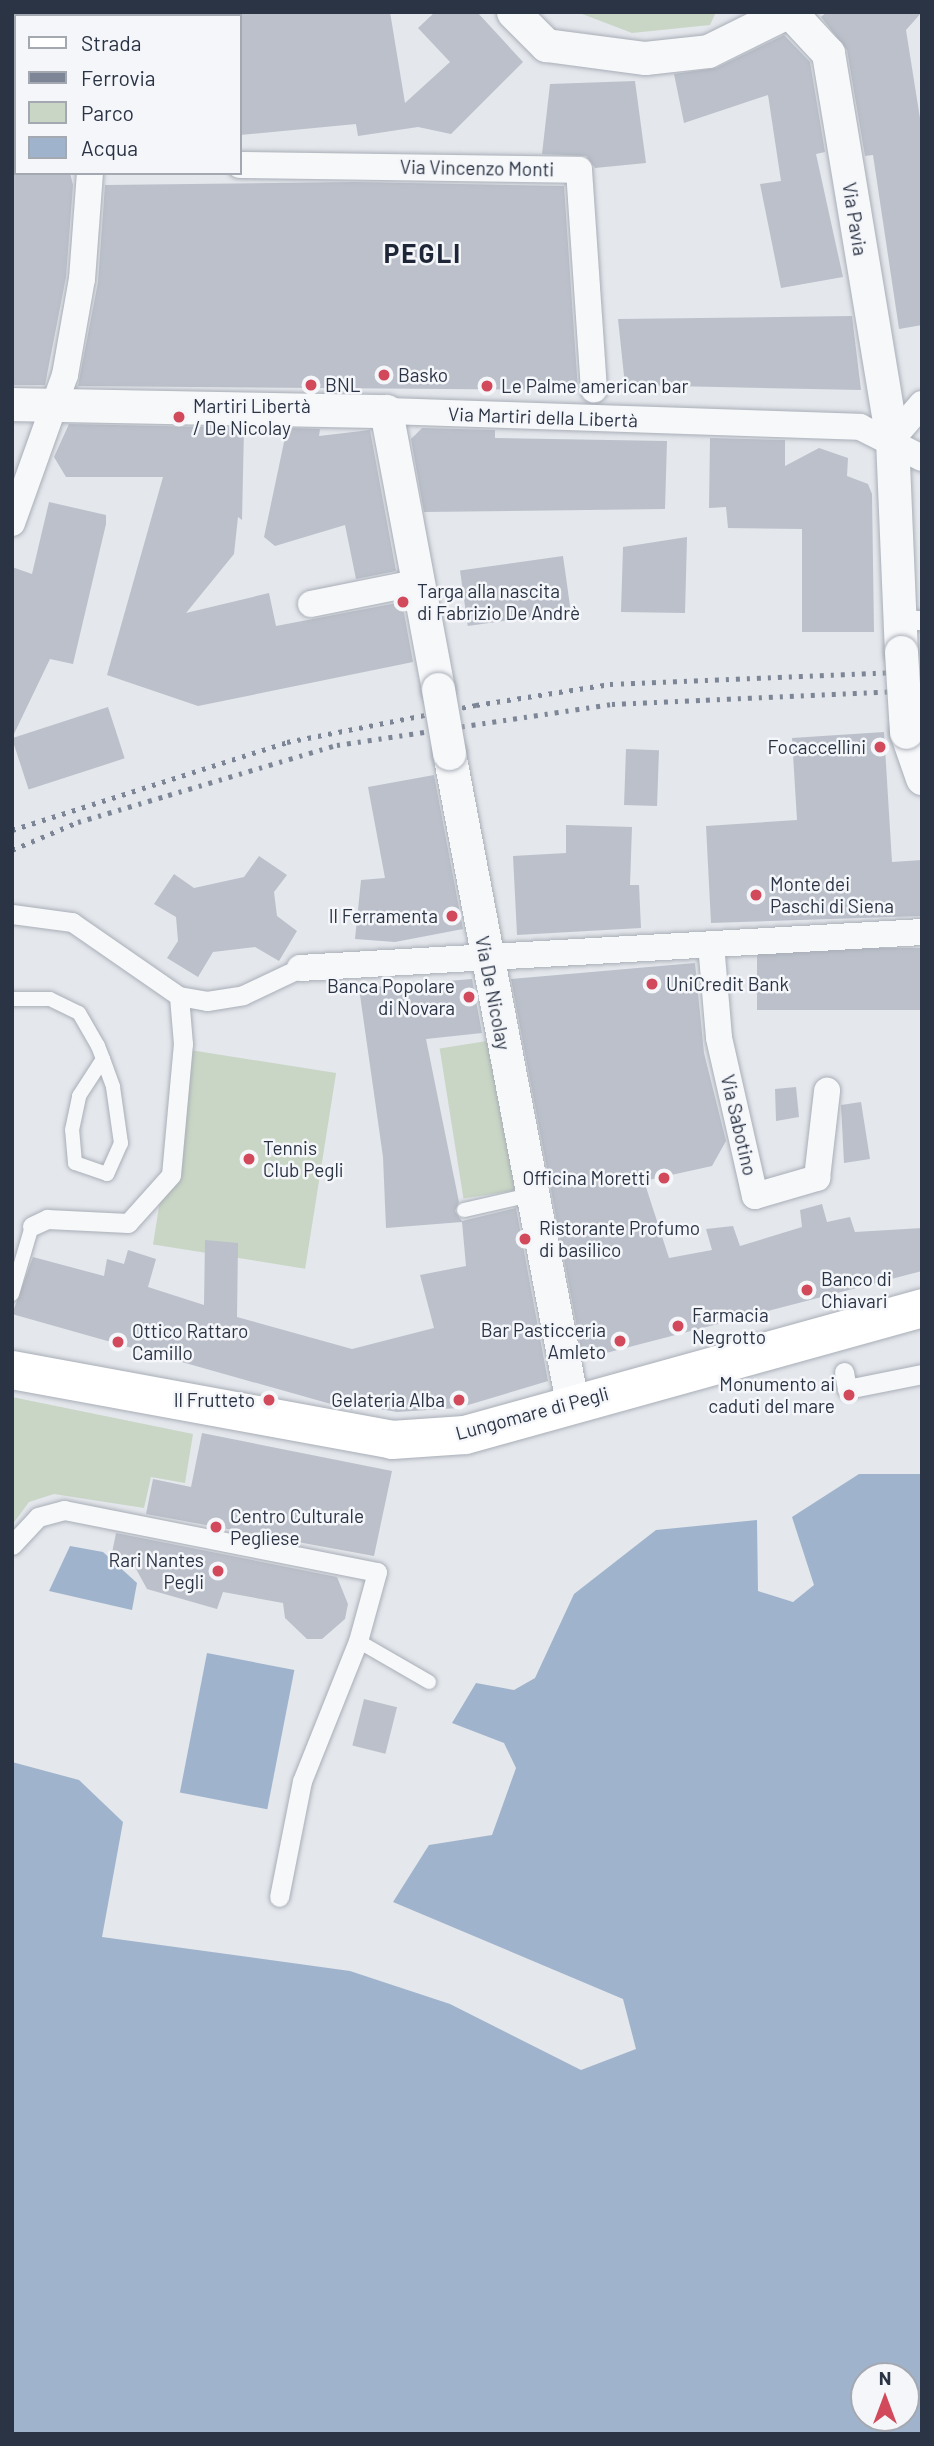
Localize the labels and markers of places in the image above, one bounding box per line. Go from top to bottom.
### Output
place label: Basko [398,364,448,386]
marker: Basko [376,367,392,383]
place label: BNL [325,374,361,396]
place label: Le Palme american bar [501,375,688,397]
marker: BNL [303,377,319,393]
marker: Le Palme american bar [479,378,495,394]
place label: Martiri Libertà / De Nicolay [193,395,311,439]
marker: Martiri Libertà / De Nicolay [171,409,187,425]
place label: Targa alla nascita di Fabrizio De Andrè [417,580,580,624]
marker: Targa alla nascita di Fabrizio De Andrè [395,594,411,610]
place label: Focaccellini [768,736,866,758]
marker: Focaccellini [872,739,888,755]
place label: Monte dei Paschi di Siena [770,873,894,917]
marker: Monte dei Paschi di Siena [748,887,764,903]
place label: Il Ferramenta [329,905,438,927]
marker: Il Ferramenta [444,908,460,924]
place label: UniCredit Bank [666,973,789,995]
place label: Banca Popolare di Novara [327,975,455,1019]
marker: UniCredit Bank [644,976,660,992]
marker: Banca Popolare di Novara [461,989,477,1005]
place label: Tennis Club Pegli [263,1137,344,1181]
marker: Tennis Club Pegli [241,1151,257,1167]
place label: Officina Moretti [522,1167,650,1189]
marker: Officina Moretti [656,1170,672,1186]
place label: Ristorante Profumo di basilico [539,1217,700,1261]
marker: Ristorante Profumo di basilico [517,1231,533,1247]
place label: Banco di Chiavari [821,1268,892,1312]
marker: Banco di Chiavari [799,1282,815,1298]
place label: Farmacia Negrotto [692,1304,769,1348]
marker: Farmacia Negrotto [670,1318,686,1334]
place label: Bar Pasticceria Amleto [481,1319,606,1363]
place label: Ottico Rattaro Camillo [132,1320,248,1364]
marker: Bar Pasticceria Amleto [612,1333,628,1349]
marker: Ottico Rattaro Camillo [110,1334,126,1350]
place label: Monumento ai caduti del mare [708,1373,835,1417]
marker: Monumento ai caduti del mare [841,1387,857,1403]
place label: Il Frutteto [174,1389,255,1411]
place label: Gelateria Alba [331,1389,445,1411]
marker: Il Frutteto [261,1392,277,1408]
marker: Gelateria Alba [451,1392,467,1408]
place label: Centro Culturale Pegliese [230,1505,364,1549]
marker: Centro Culturale Pegliese [208,1519,224,1535]
place label: Rari Nantes Pegli [109,1549,204,1593]
marker: Rari Nantes Pegli [210,1563,226,1579]

